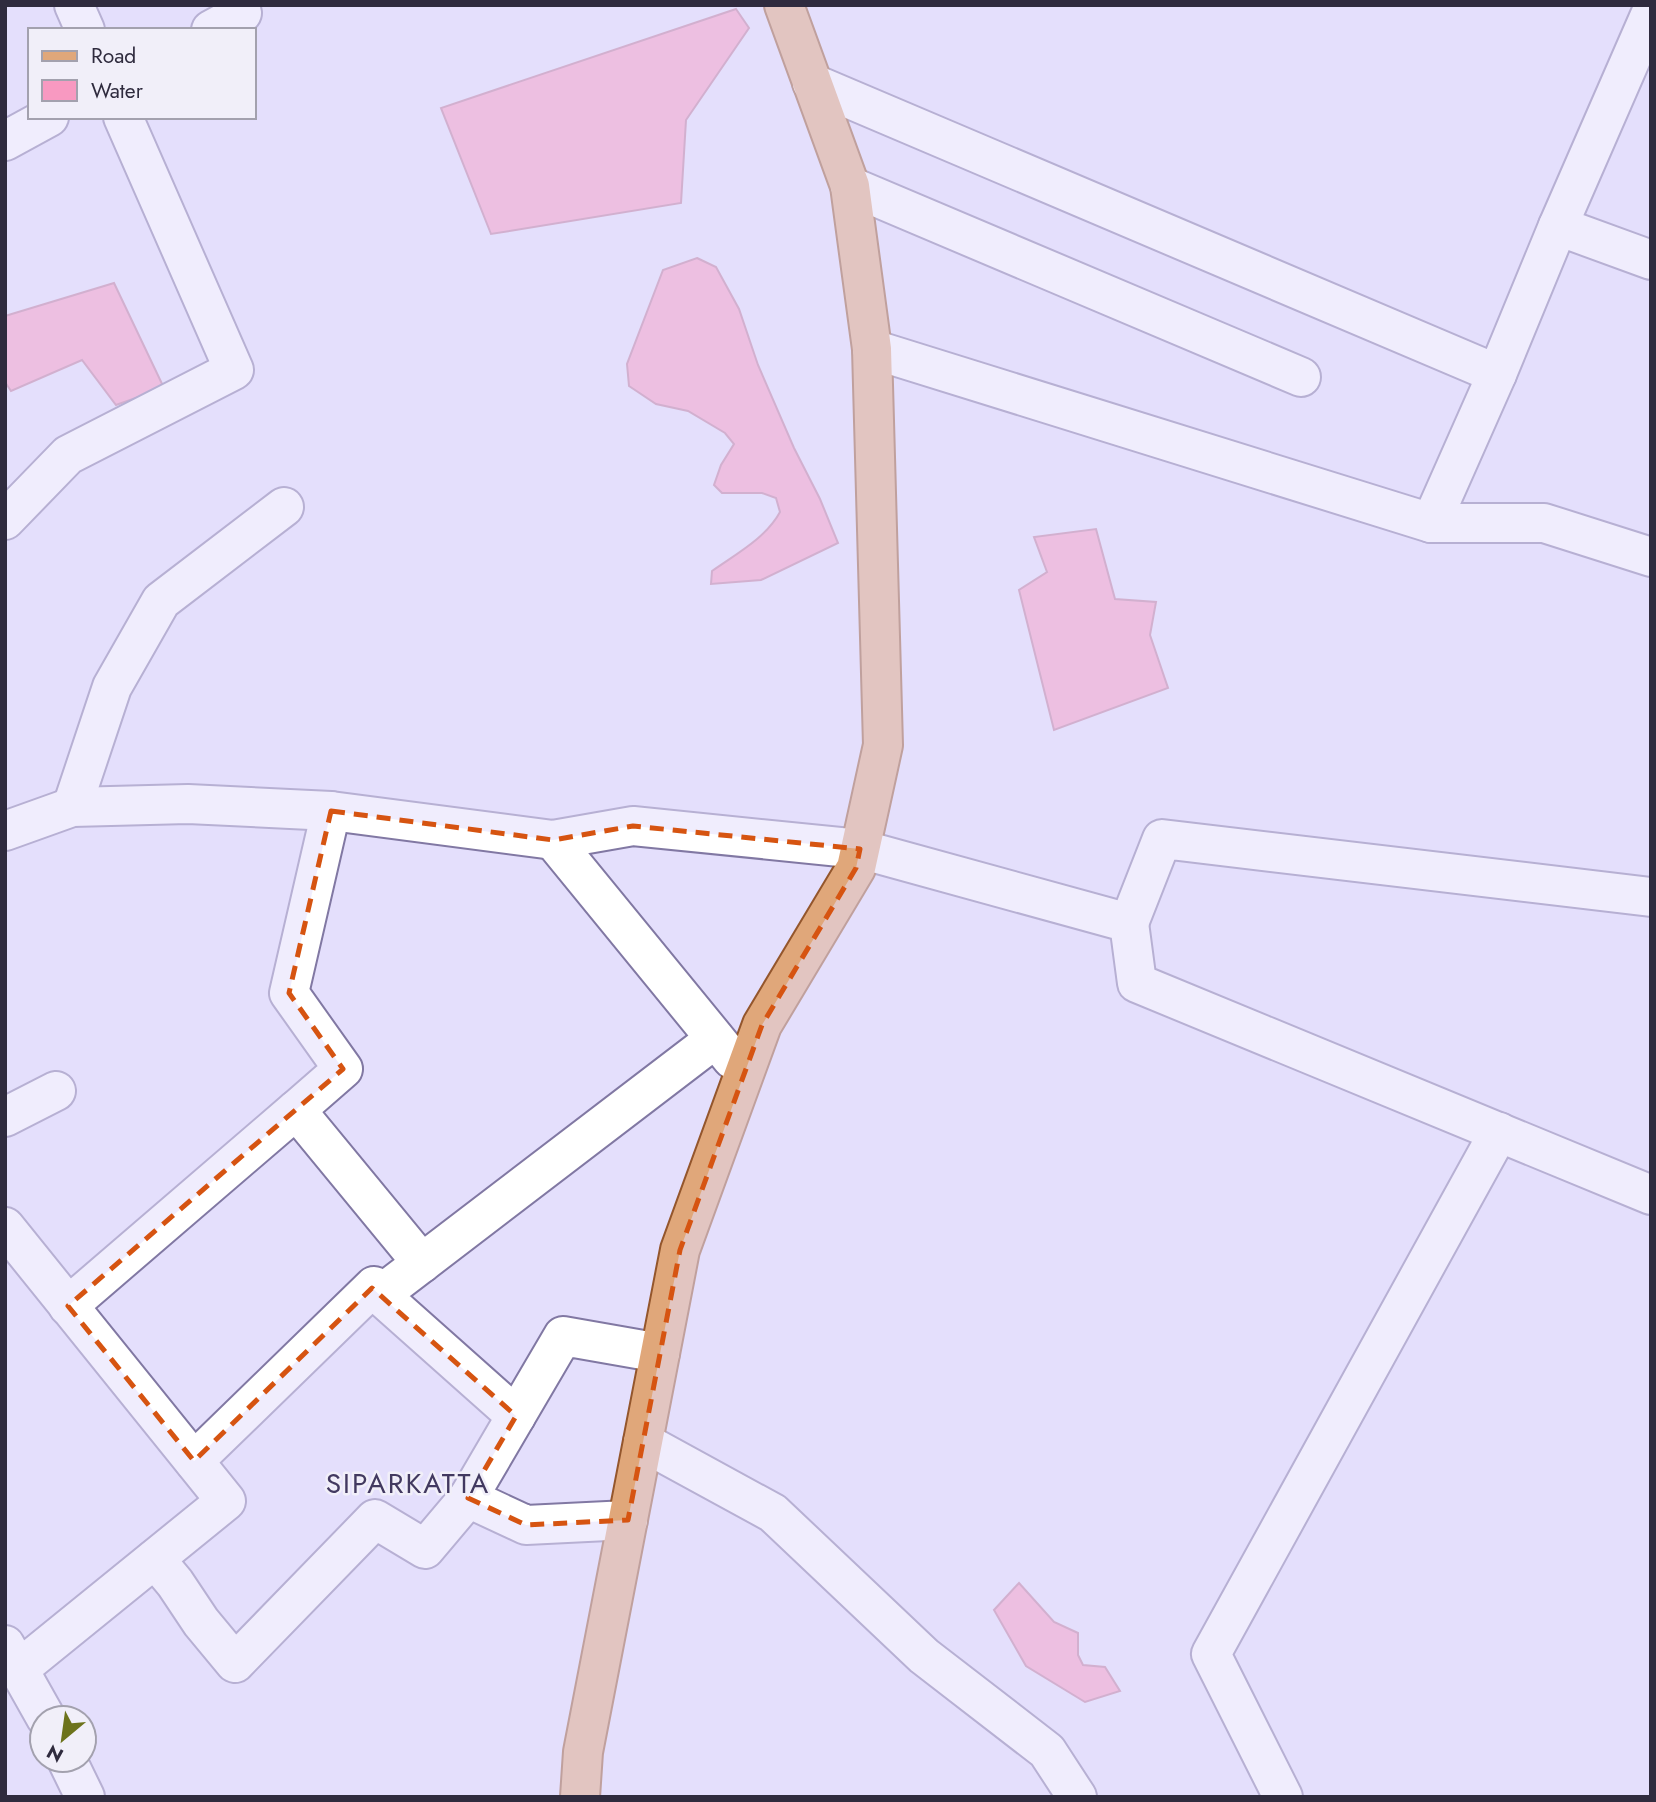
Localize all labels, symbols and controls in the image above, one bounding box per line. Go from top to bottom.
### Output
legend [28,28,256,119]
text: Road [91,41,136,71]
text: Water [91,76,144,106]
district label: SIPARKATTA [326,1463,490,1504]
north arrow [28,1704,98,1774]
text: N [42,1738,68,1769]

